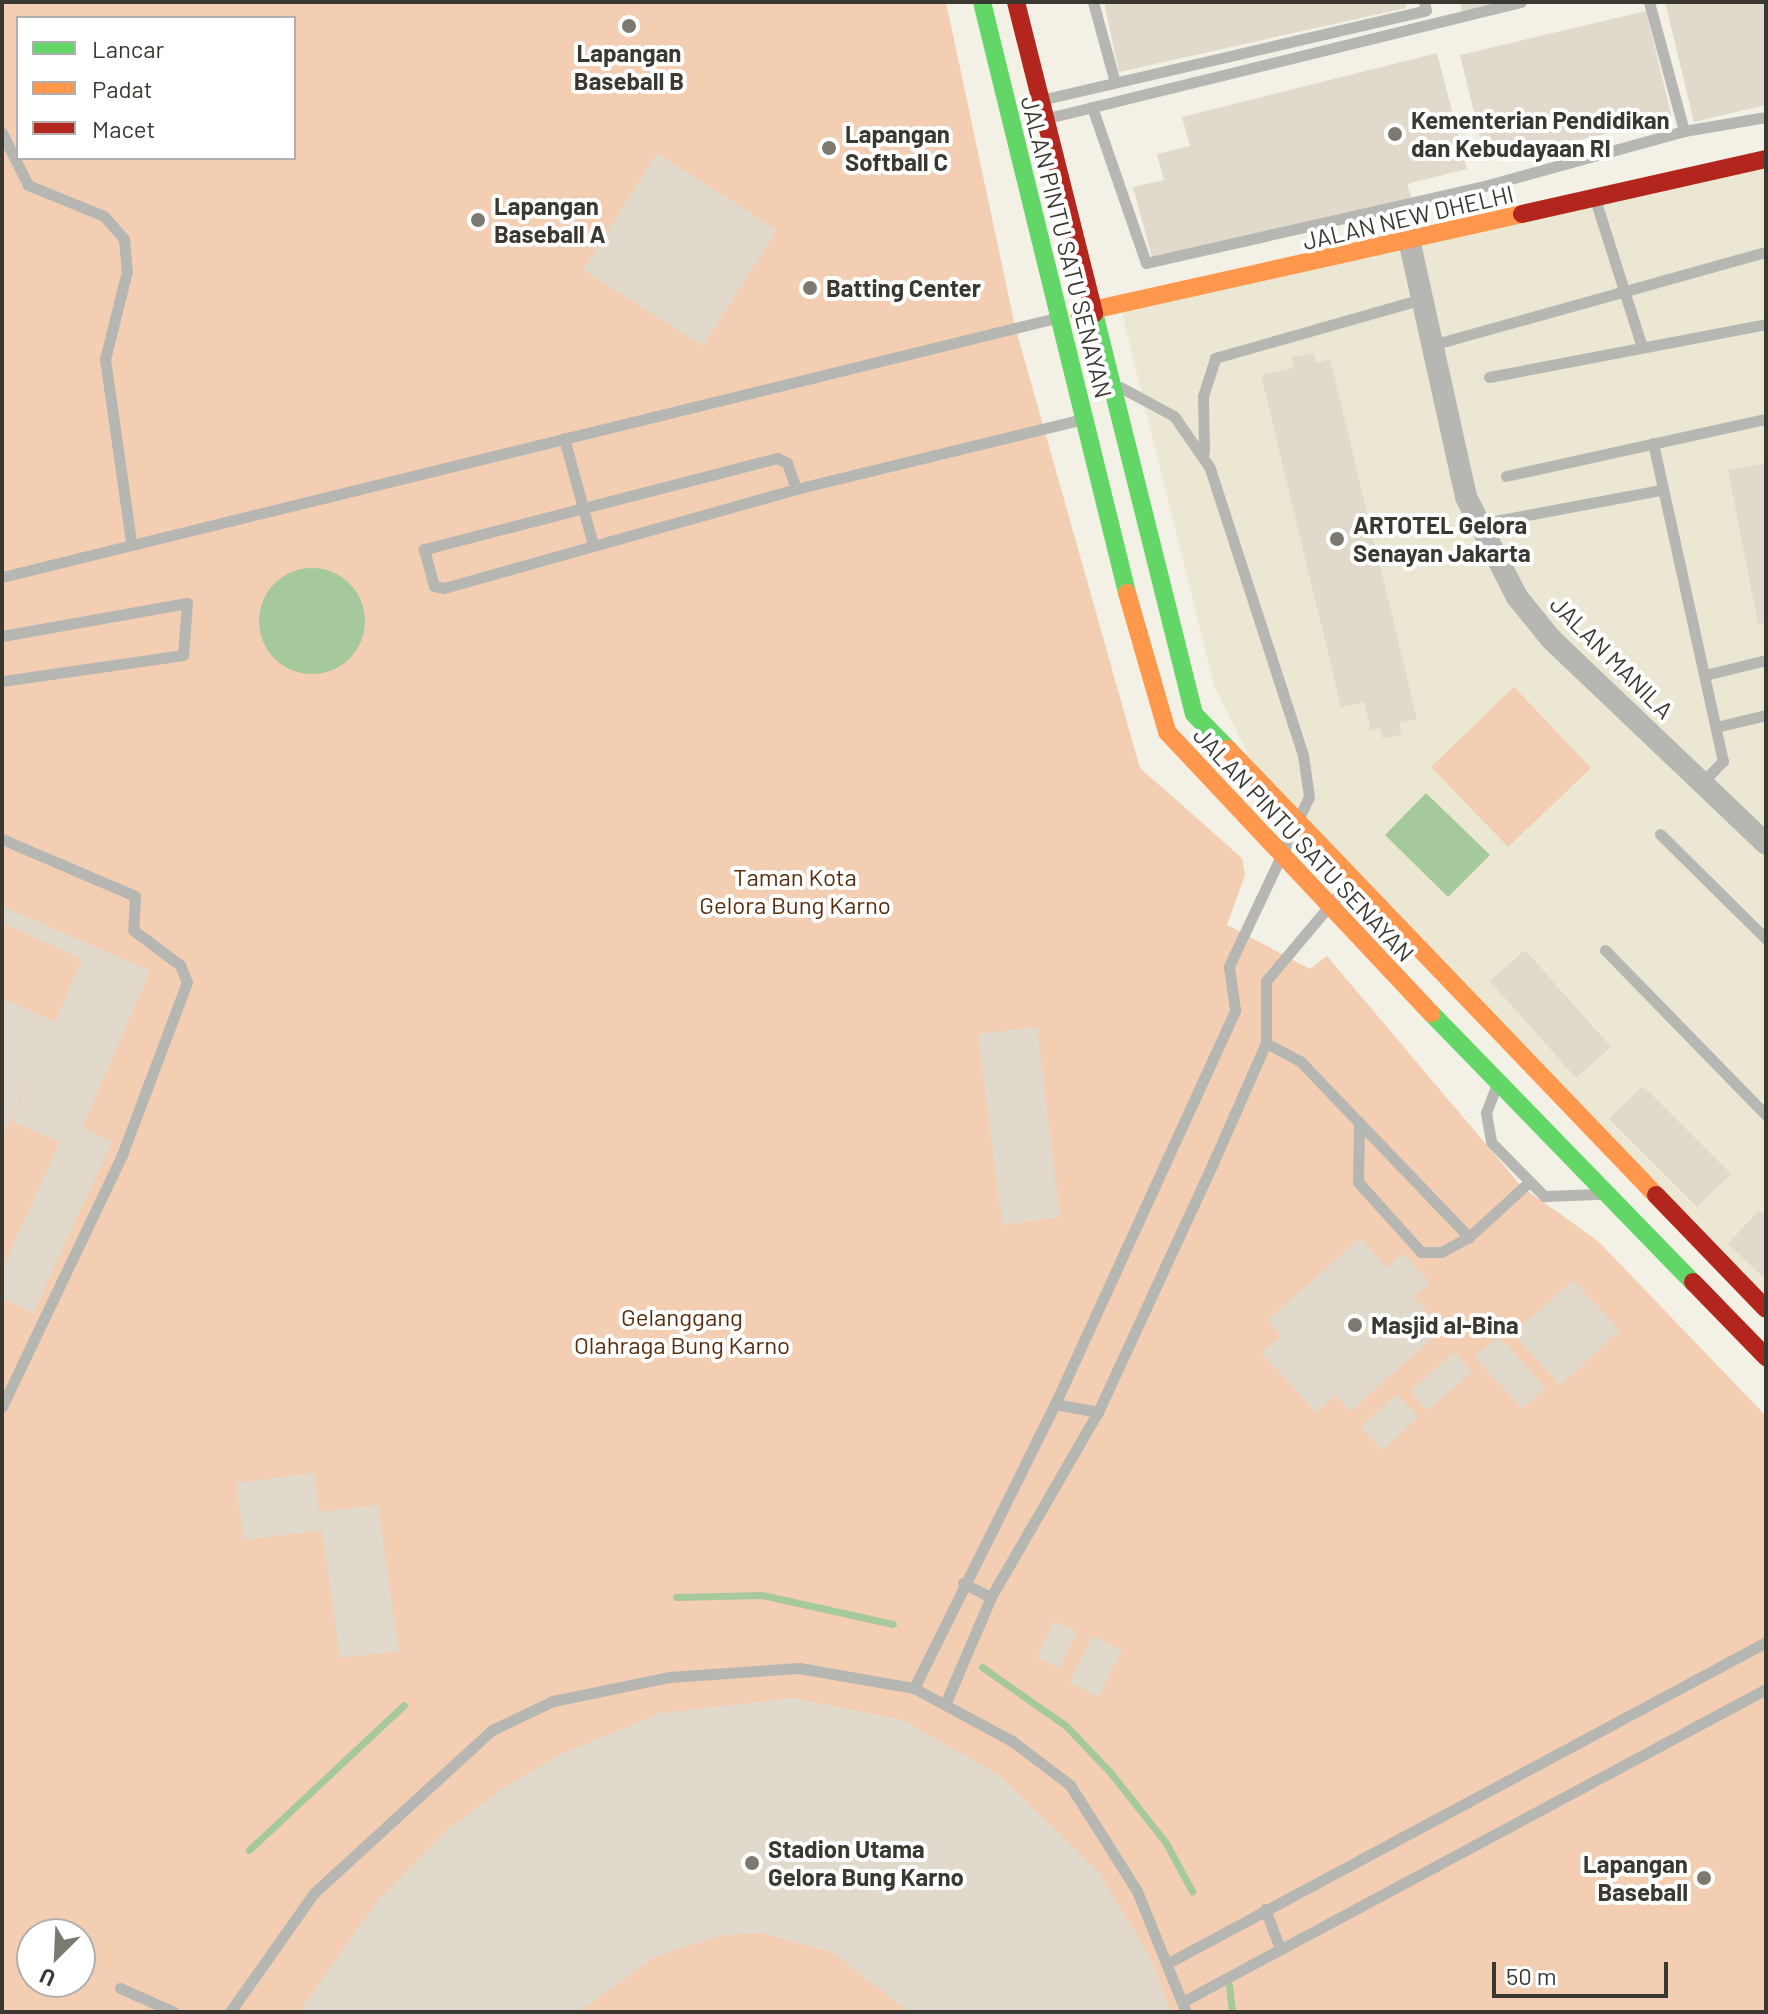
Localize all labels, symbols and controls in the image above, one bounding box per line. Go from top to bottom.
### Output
legend [16,16,296,160]
marker: Lapangan Baseball B [620,17,638,35]
text: Lancar [92,34,164,63]
place label: Lapangan Baseball B [574,39,684,95]
text: Padat [92,74,152,103]
street label: JALAN PINTU SATU SENAYAN [1016,93,1118,401]
place label: Kementerian Pendidikan dan Kebudayaan RI [1411,106,1670,162]
text: Macet [92,114,155,143]
place label: Lapangan Softball C [845,120,950,176]
marker: Kementerian Pendidikan dan Kebudayaan RI [1386,125,1404,143]
marker: Lapangan Softball C [820,139,838,157]
street label: JALAN NEW DHELHI [1300,179,1516,255]
place label: Lapangan Baseball A [494,192,606,248]
marker: Lapangan Baseball A [469,211,487,229]
place label: Batting Center [826,274,981,302]
marker: Batting Center [801,279,819,297]
place label: ARTOTEL Gelora Senayan Jakarta [1353,511,1531,567]
marker: ARTOTEL Gelora Senayan Jakarta [1328,530,1346,548]
street label: JALAN MANILA [1545,590,1679,724]
street label: JALAN PINTU SATU SENAYAN [1188,721,1420,967]
park label: Taman Kota Gelora Bung Karno [699,863,891,919]
park label: Gelanggang Olahraga Bung Karno [574,1303,790,1359]
place label: Masjid al-Bina [1371,1311,1519,1339]
marker: Masjid al-Bina [1346,1316,1364,1334]
place label: Stadion Utama Gelora Bung Karno [768,1835,964,1891]
place label: Lapangan Baseball [1583,1850,1688,1906]
marker: Stadion Utama Gelora Bung Karno [743,1854,761,1872]
marker: Lapangan Baseball [1695,1869,1713,1887]
north arrow [16,1918,96,1998]
scale bar [1496,1946,1672,1996]
text: 50 m [1506,1961,1557,1990]
text: U [35,1963,59,1993]

